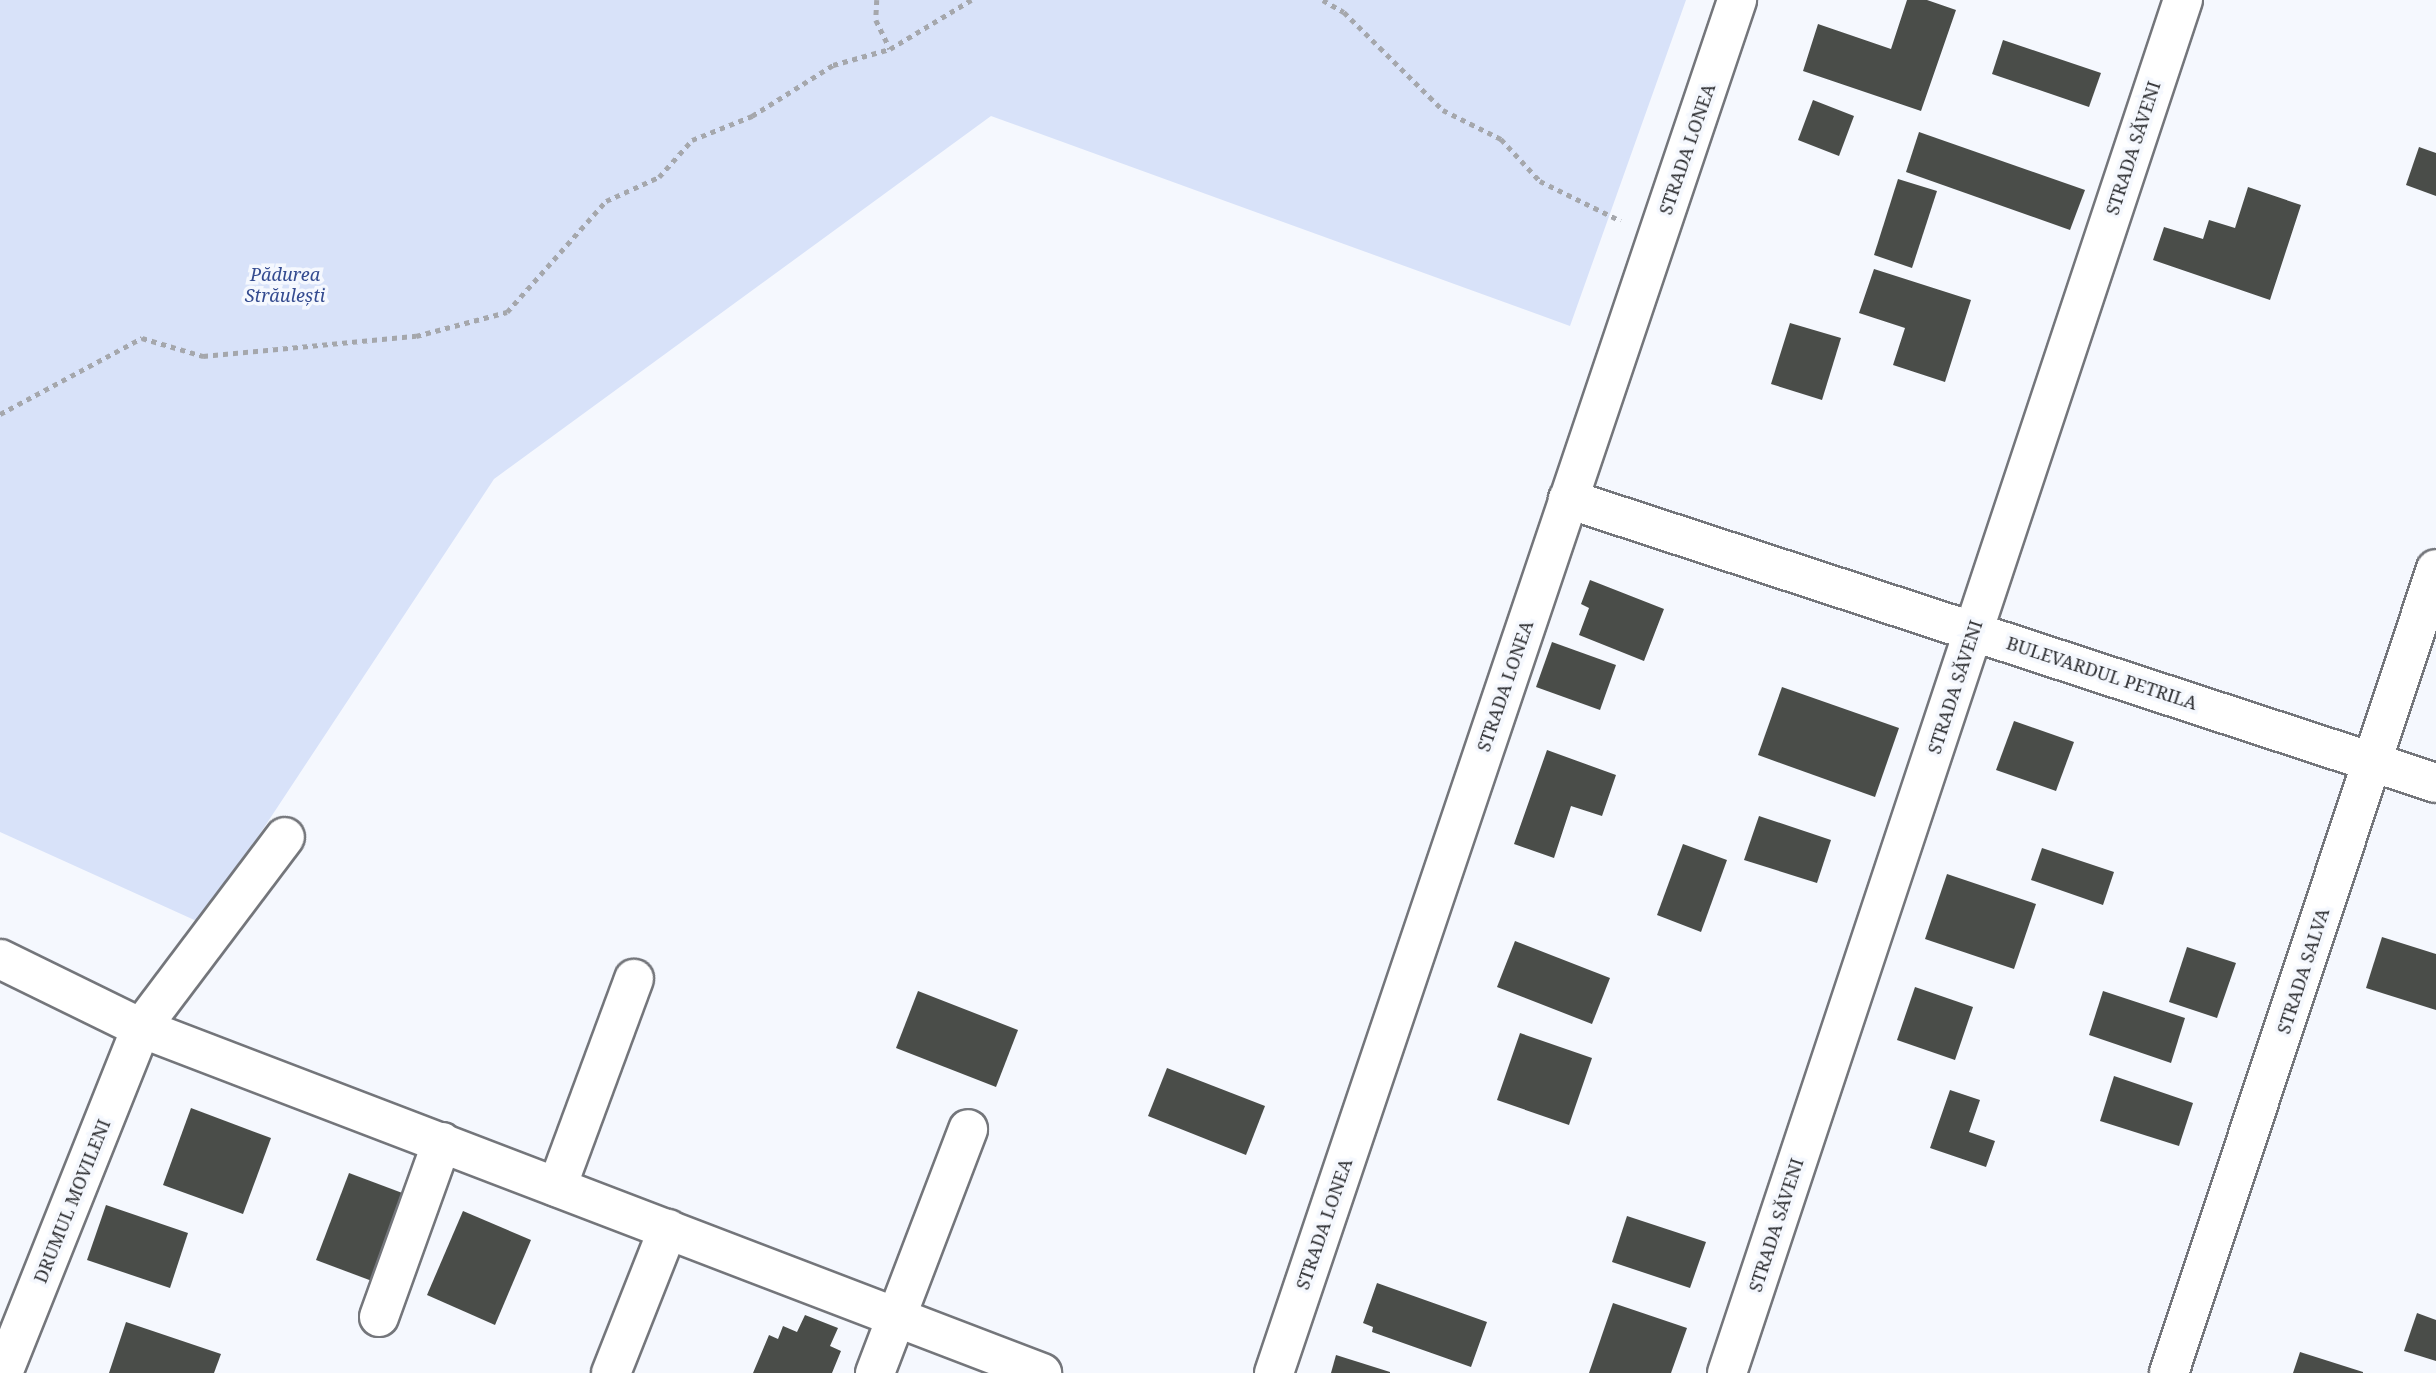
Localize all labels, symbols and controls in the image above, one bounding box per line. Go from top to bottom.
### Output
street label: STRADA SĂVENI [2101,78,2165,218]
street label: STRADA LONEA [1654,81,1720,217]
park label: Pădurea Străulești [245,264,325,306]
street label: STRADA SĂVENI [1923,617,1987,757]
street label: STRADA LONEA [1472,618,1538,754]
street label: BULEVARDUL PETRILA [2004,632,2200,714]
street label: STRADA SALVA [2273,905,2333,1037]
street label: DRUMUL MOVILENI [29,1116,115,1286]
street label: STRADA SĂVENI [1744,1155,1808,1295]
street label: STRADA LONEA [1291,1156,1357,1292]

